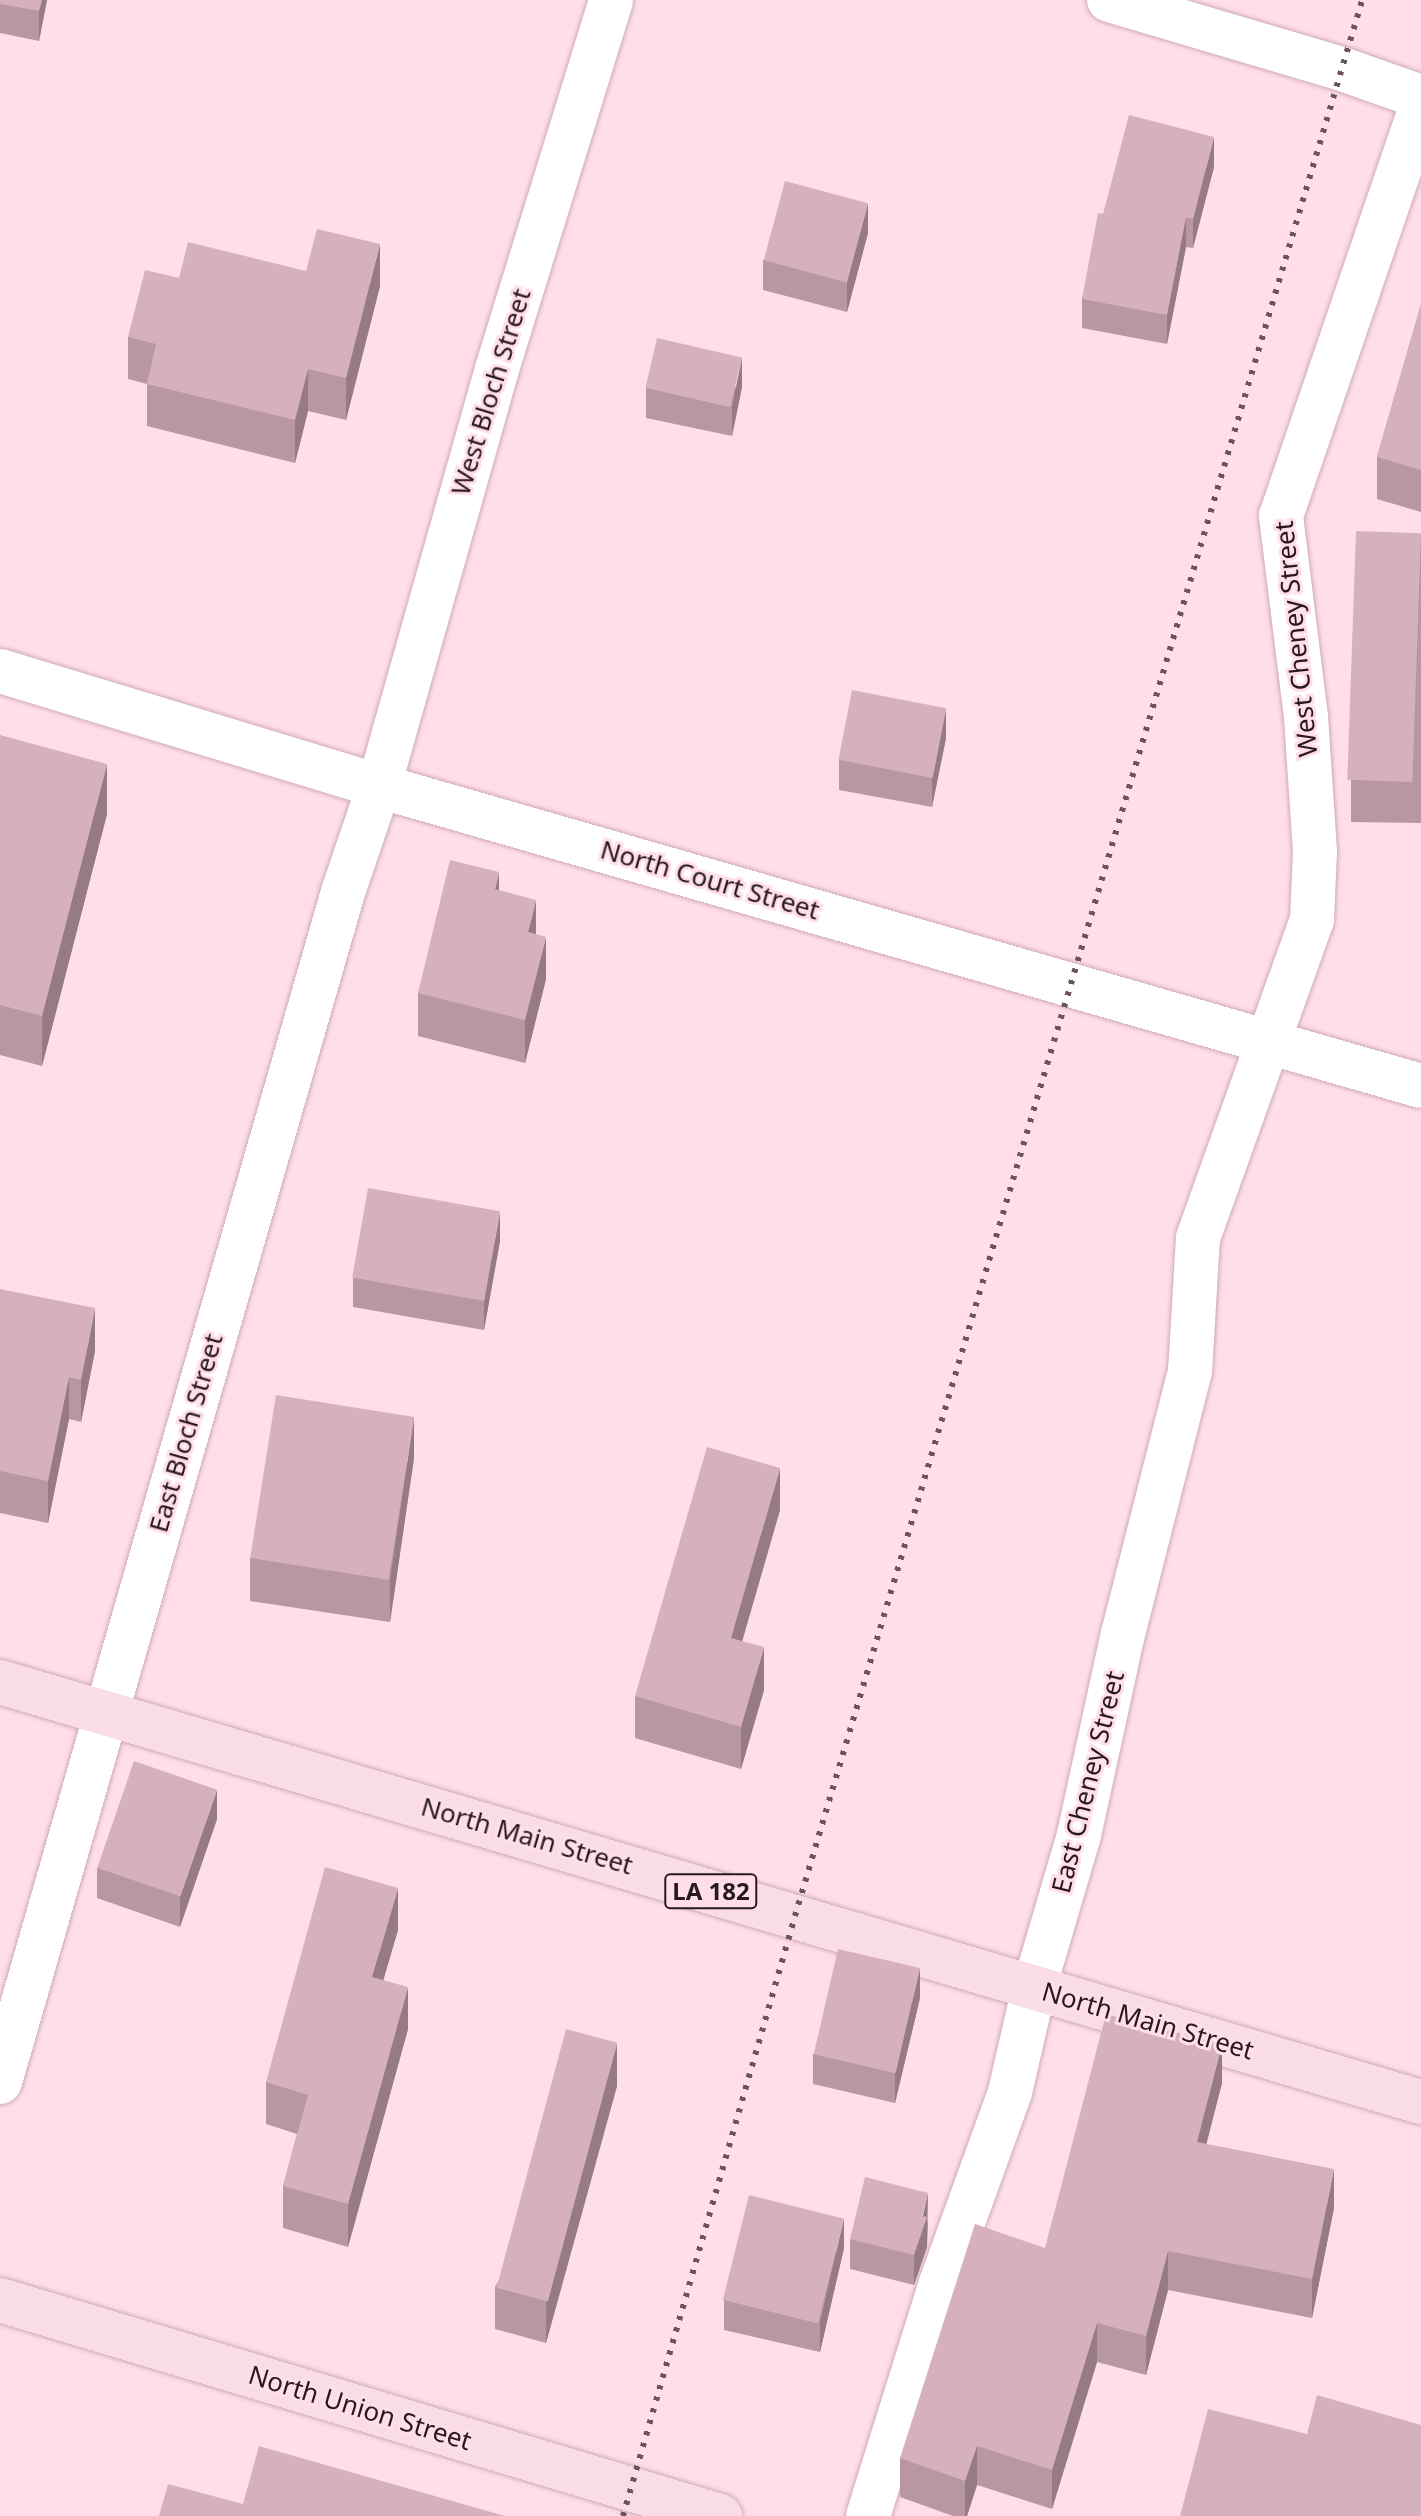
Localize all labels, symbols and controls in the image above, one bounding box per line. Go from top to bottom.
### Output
street label: West Bloch Street [445,285,537,499]
street label: West Cheney Street [1268,520,1324,758]
street label: North Court Street [597,834,823,926]
street label: East Bloch Street [143,1330,229,1536]
street label: East Cheney Street [1045,1668,1131,1896]
street label: North Main Street [418,1791,636,1881]
road number: LA 182 [663,1871,759,1911]
street label: North Main Street [1039,1976,1257,2066]
street label: North Union Street [245,2359,475,2457]

